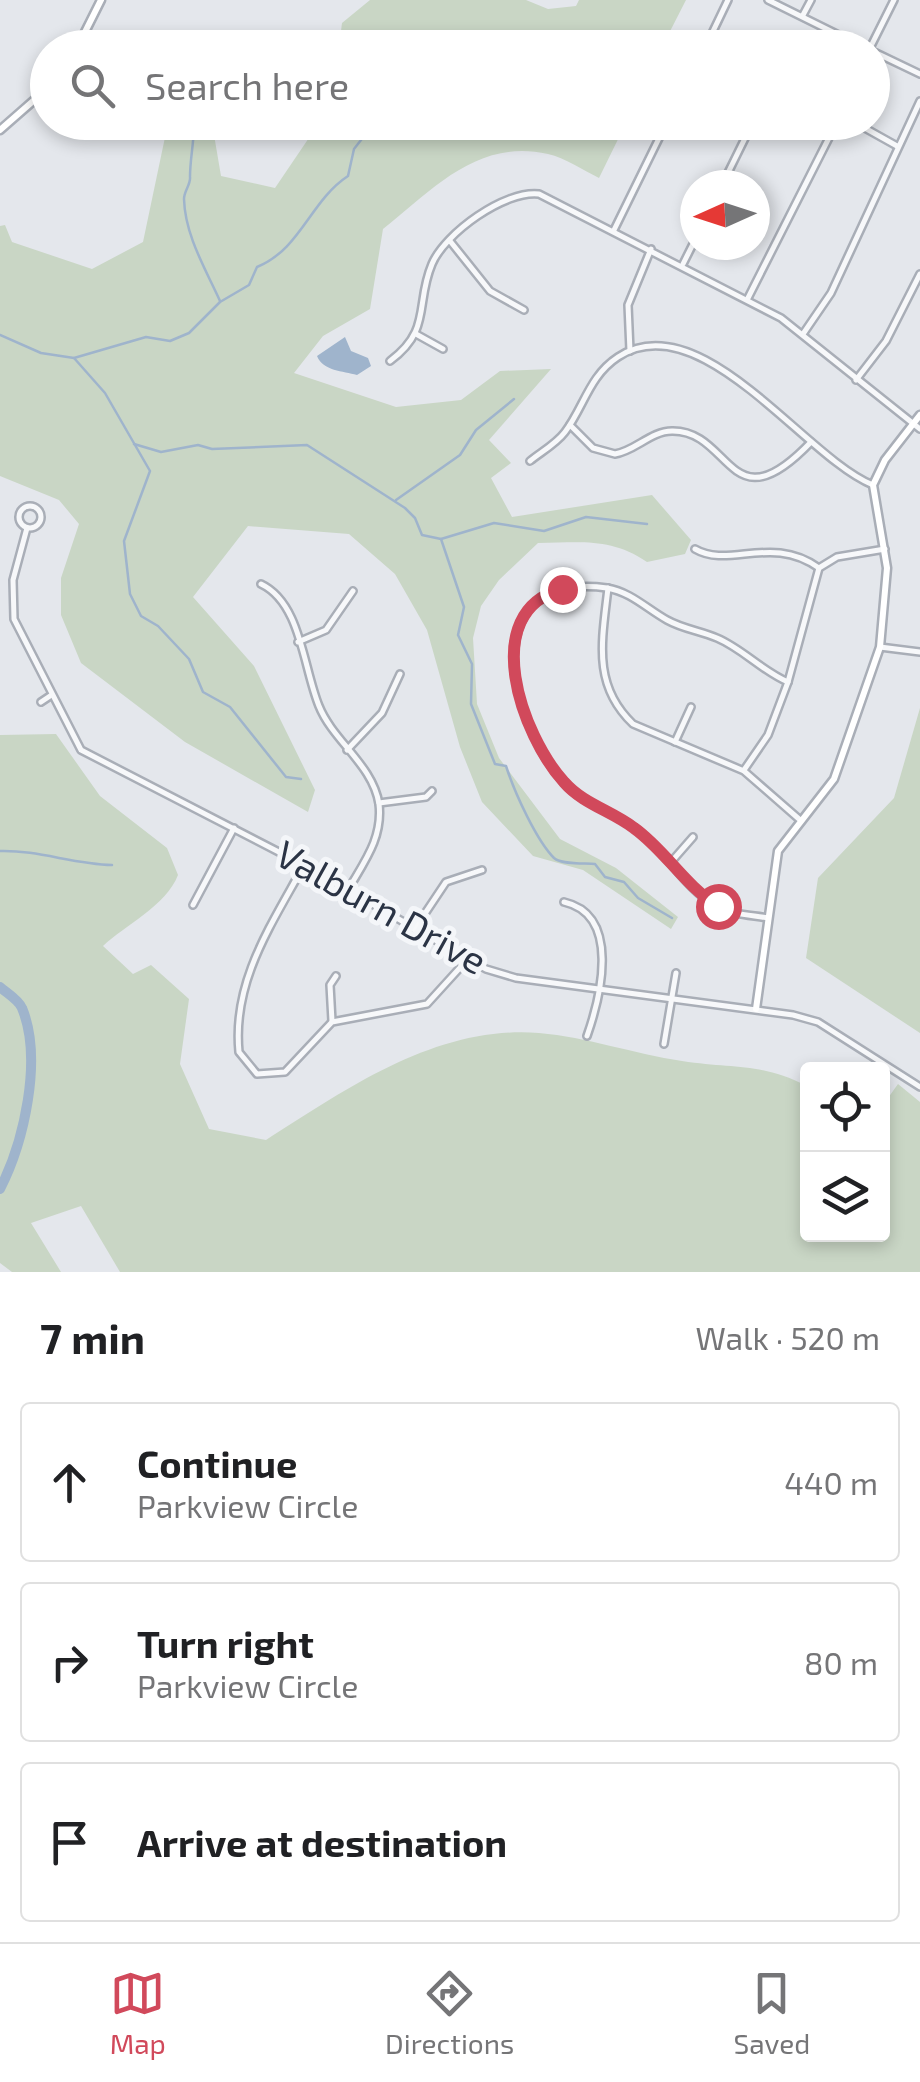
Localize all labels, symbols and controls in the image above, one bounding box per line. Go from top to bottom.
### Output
search box [30,30,890,140]
icon: search [65,58,120,113]
text: Search here [145,62,349,108]
north arrow [680,170,770,260]
route end [540,567,586,613]
street label: Valburn Drive [269,830,495,983]
route start [696,884,742,930]
map controls [800,1062,890,1242]
button: locate [800,1062,890,1152]
button: layers [800,1152,890,1242]
text: 7 min [40,1312,145,1362]
text: Walk · 520 m [696,1318,880,1356]
text: Continue [137,1440,297,1486]
icon: ahead [42,1455,97,1510]
text: 440 m [784,1463,878,1501]
text: Parkview Circle [137,1486,358,1524]
text: Turn right [137,1620,314,1666]
icon: right [42,1635,97,1690]
text: 80 m [804,1643,878,1681]
text: Parkview Circle [137,1666,358,1704]
icon: arrive [42,1815,97,1870]
text: Arrive at destination [137,1819,507,1865]
tab: Map [110,1966,166,2060]
tab: Directions [385,1966,514,2060]
tab: Saved [734,1966,810,2060]

